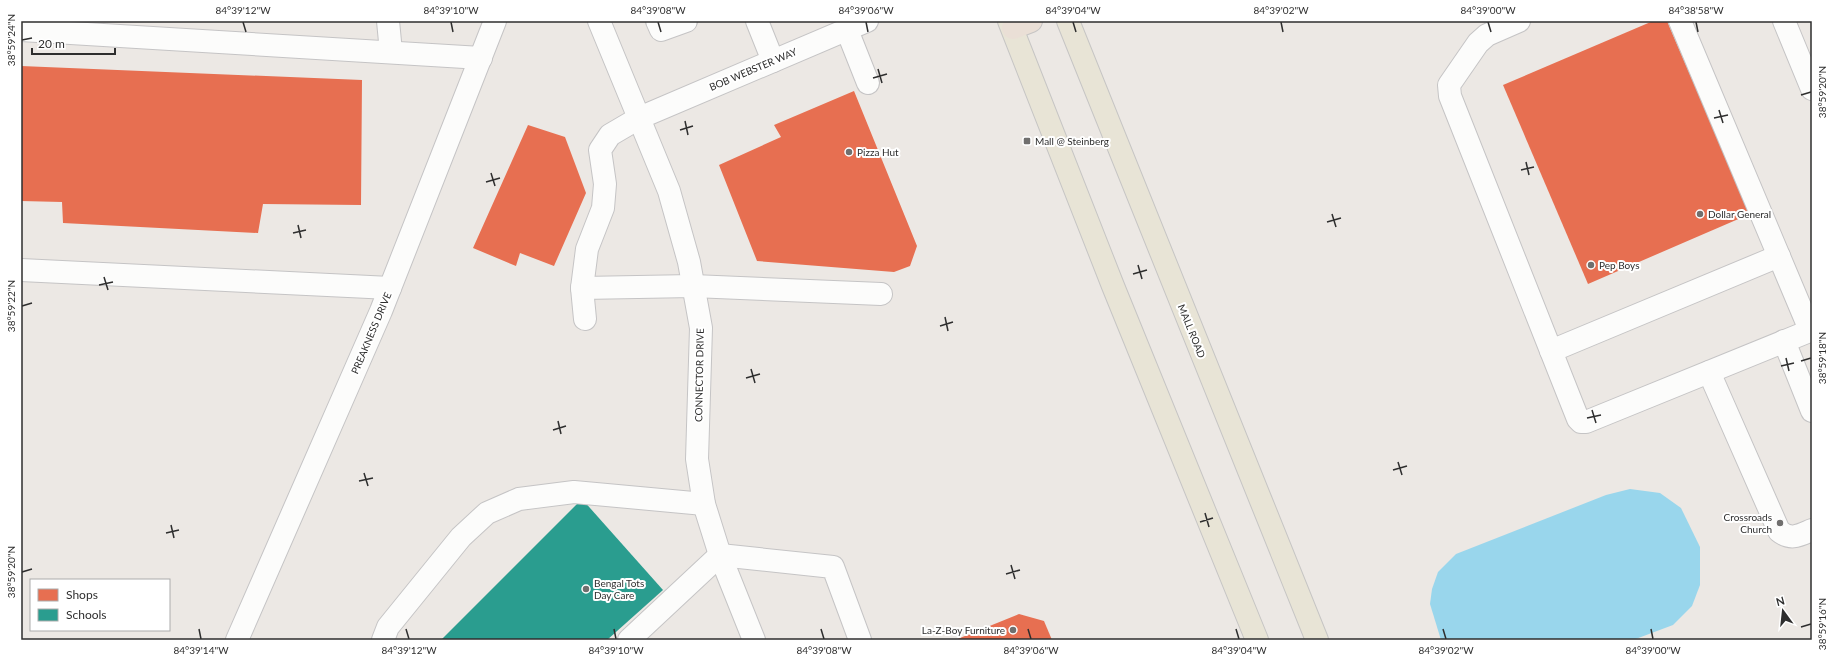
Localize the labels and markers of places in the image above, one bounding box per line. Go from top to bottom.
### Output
place label: Mall @ Steinberg [1035,135,1109,147]
marker: Mall @ Steinberg [1022,136,1032,146]
place label: Pizza Hut [857,146,899,158]
marker: Pizza Hut [844,147,854,157]
place label: Dollar General [1708,208,1771,220]
marker: Dollar General [1695,209,1705,219]
place label: Pep Boys [1599,259,1639,271]
marker: Pep Boys [1586,260,1596,270]
place label: Crossroads Church [1724,511,1772,535]
marker: Crossroads Church [1775,518,1785,528]
place label: Bengal Tots Day Care [594,577,644,601]
marker: Bengal Tots Day Care [581,584,591,594]
place label: La-Z-Boy Furniture [922,624,1005,636]
marker: La-Z-Boy Furniture [1008,625,1018,635]

